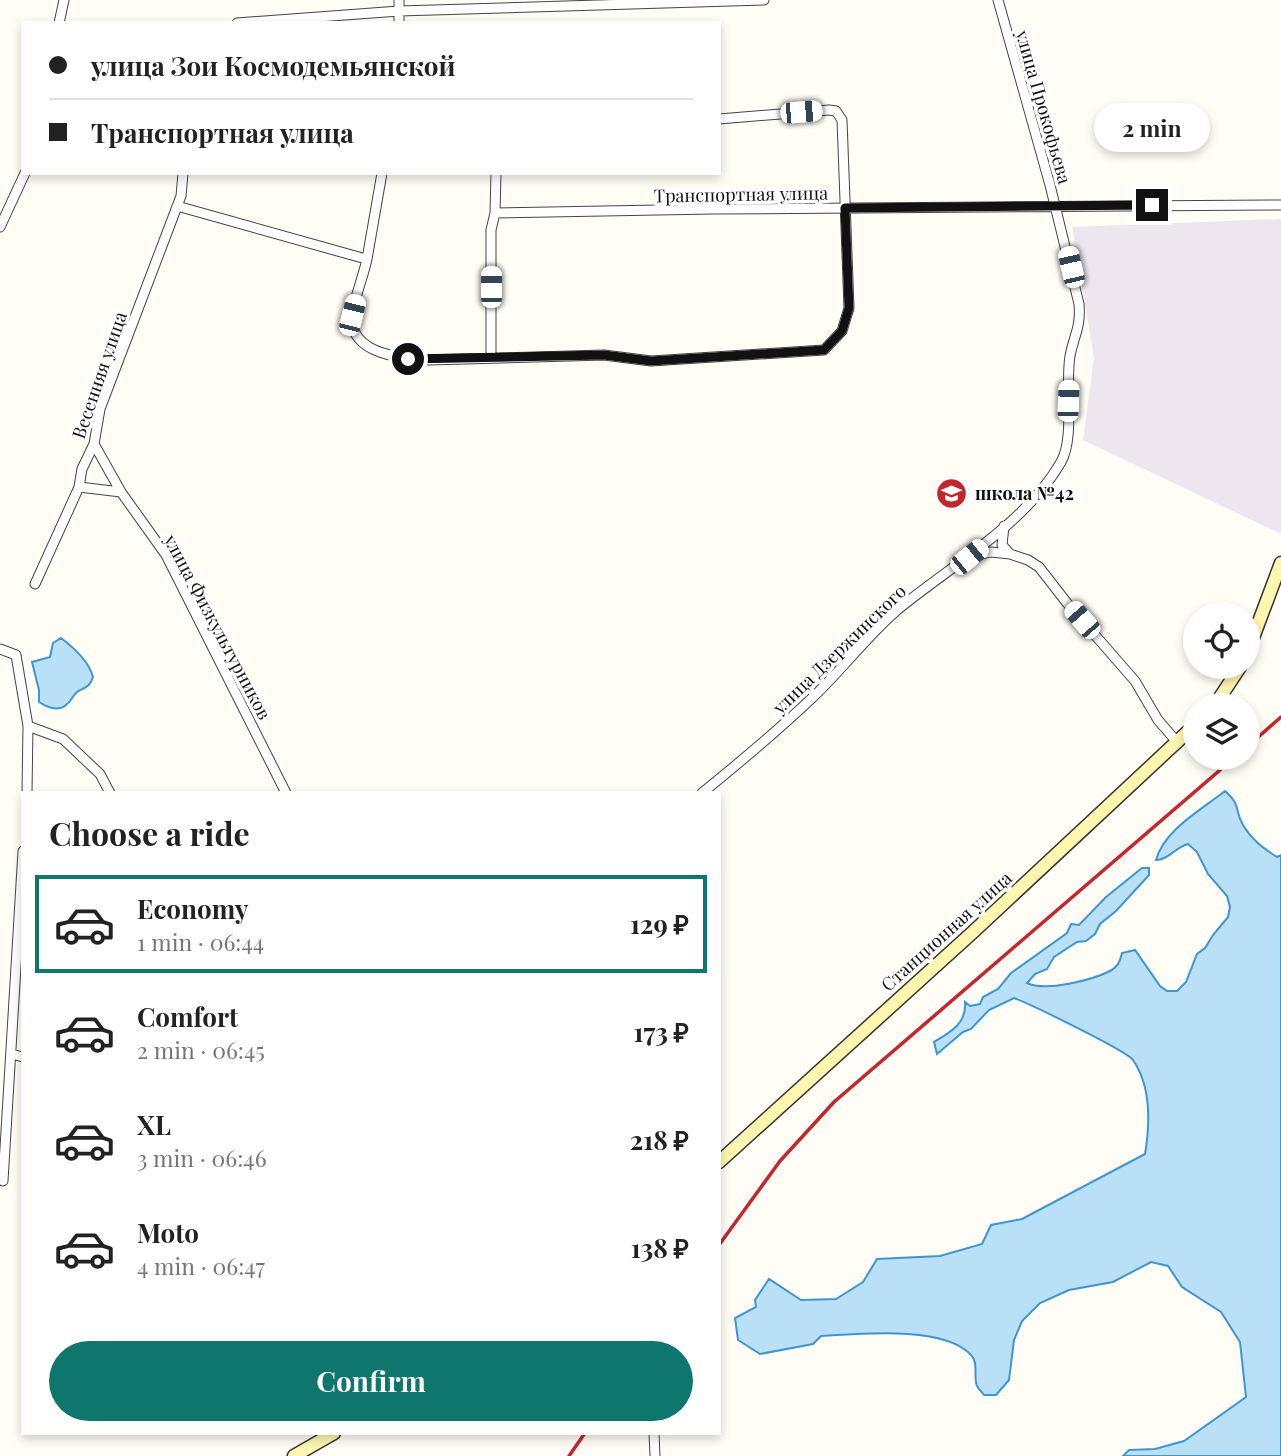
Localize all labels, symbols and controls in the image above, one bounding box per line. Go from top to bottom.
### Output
street label: улица Прокофьева [1010,27,1077,186]
text: улица Зои Космодемьянской [91,48,455,83]
car [780,100,823,124]
callout: 2 min [1094,104,1210,152]
text: 2 min [1122,112,1182,143]
text: Транспортная улица [91,115,354,150]
street label: Транспортная улица [654,180,828,208]
route end [1136,189,1168,221]
car [1057,244,1086,290]
car [481,266,502,308]
car [337,292,368,338]
street label: Весенняя улица [66,308,132,442]
route start [392,343,424,375]
car [1057,380,1080,422]
school or university icon: школа №42 [935,476,969,510]
place label: школа №42 [975,481,1074,505]
street label: улица Физкультурников [159,530,277,724]
car [947,536,992,578]
street label: улица Дзержинского [766,579,911,720]
car [1061,597,1104,643]
map controls [1183,602,1260,770]
button: locate [1183,602,1260,679]
button: layers [1183,693,1260,770]
text: Choose a ride [49,811,250,854]
street label: Станционная улица [875,866,1017,996]
text: Economy [137,891,248,926]
icon: car [53,893,116,956]
text: 129 ₽ [630,906,689,941]
text: 1 min · 06:44 [137,926,264,957]
text: Comfort [137,999,238,1034]
icon: car [53,1001,116,1064]
text: 173 ₽ [633,1014,689,1049]
text: 2 min · 06:45 [137,1034,265,1065]
text: XL [137,1107,171,1142]
icon: car [53,1109,116,1172]
text: 218 ₽ [630,1122,689,1157]
text: 3 min · 06:46 [137,1142,267,1173]
text: Moto [137,1215,199,1250]
icon: car [53,1217,116,1280]
text: 138 ₽ [631,1230,689,1265]
text: 4 min · 06:47 [137,1250,265,1281]
button: Confirm [49,1341,693,1421]

